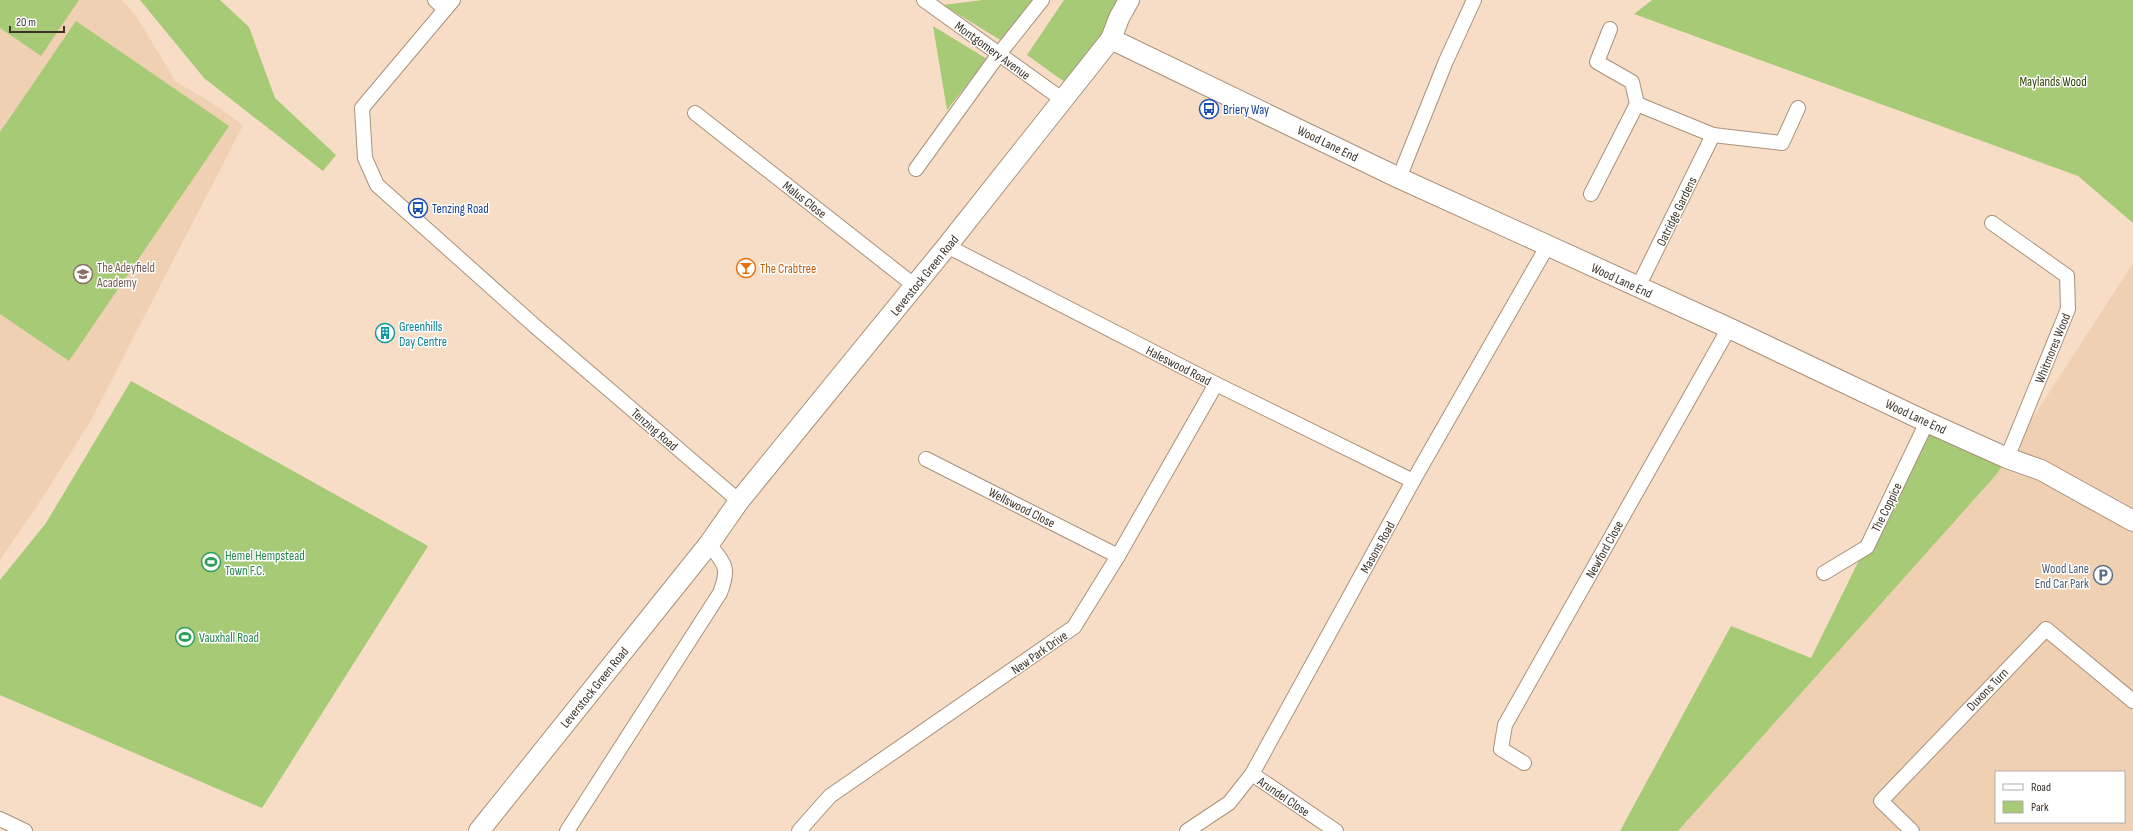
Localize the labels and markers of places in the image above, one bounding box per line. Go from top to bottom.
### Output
bus stop icon: Briery Way [1198,98,1220,120]
place label: Briery Way [1223,102,1269,118]
bus stop icon: Tenzing Road [407,197,429,219]
place label: Tenzing Road [432,201,489,217]
bar icon: The Crabtree [735,257,757,279]
place label: The Adeyfield Academy [96,260,155,291]
place label: The Crabtree [760,261,816,277]
school or university icon: The Adeyfield Academy [72,263,94,285]
place label: Greenhills Day Centre [399,319,447,350]
building icon: Greenhills Day Centre [374,322,396,344]
place label: Hemel Hempstead Town F.C. [225,548,305,579]
sports icon: Hemel Hempstead Town F.C. [200,551,222,573]
place label: Wood Lane End Car Park [2035,561,2089,592]
parking icon: Wood Lane End Car Park [2092,564,2114,586]
sports icon: Vauxhall Road [174,626,196,648]
place label: Vauxhall Road [199,630,259,646]

